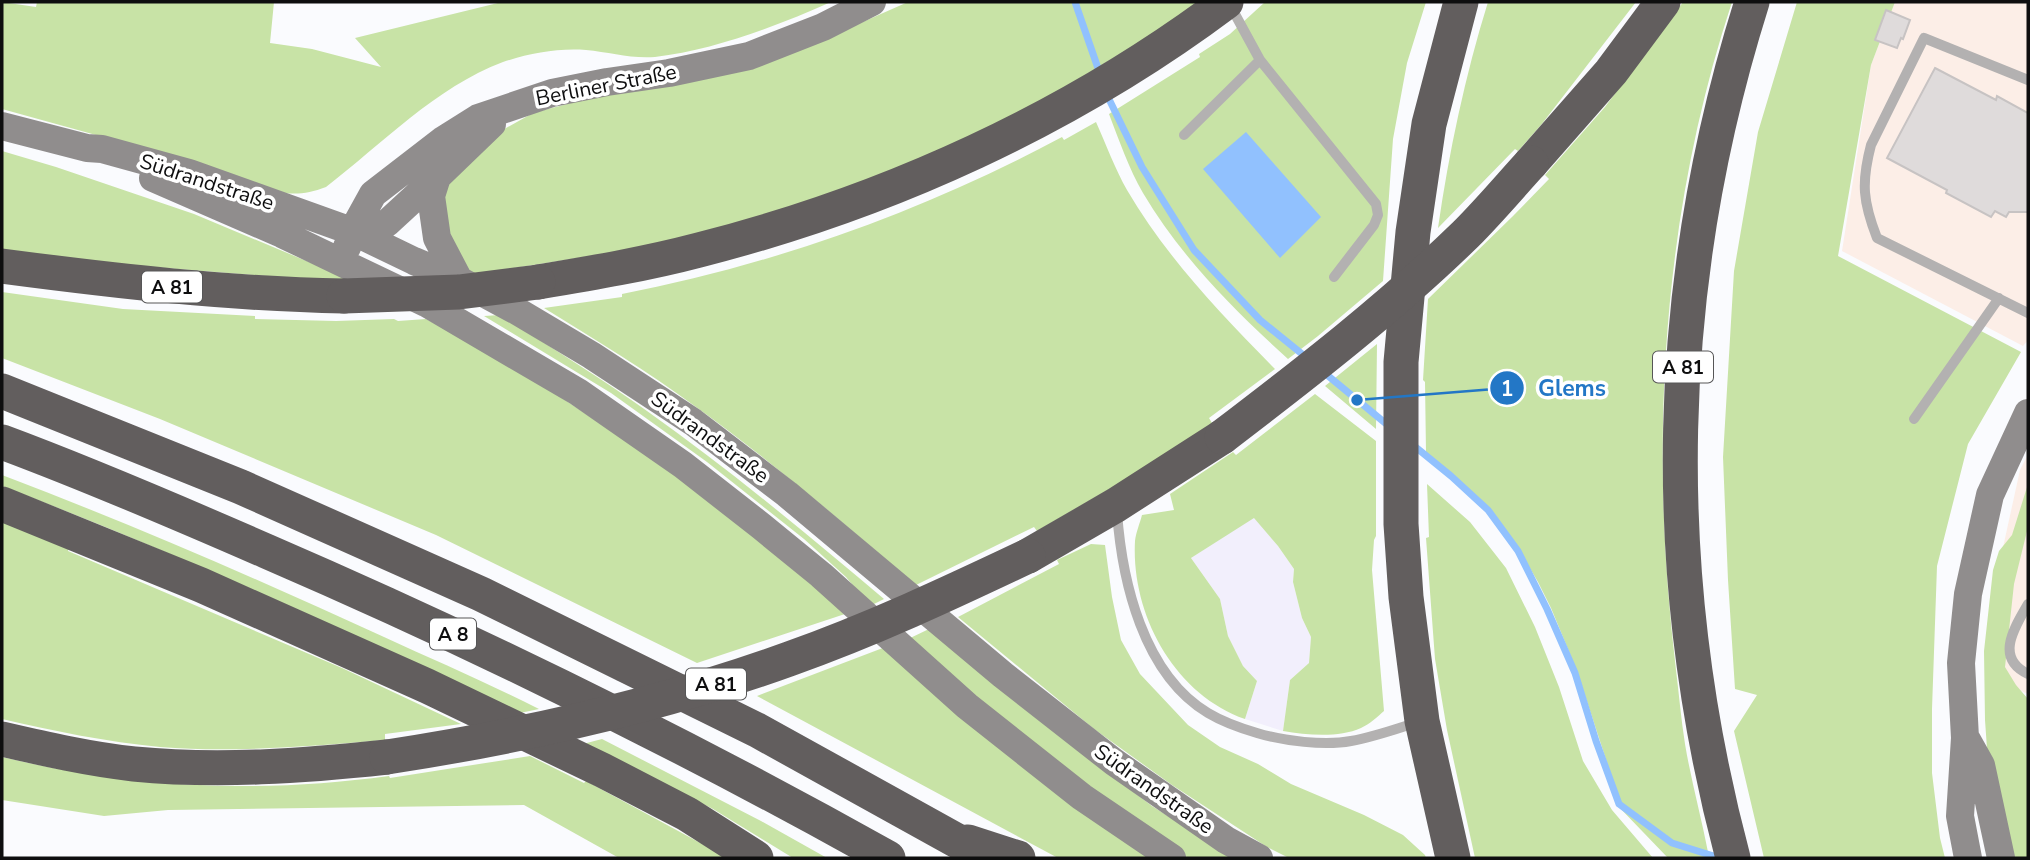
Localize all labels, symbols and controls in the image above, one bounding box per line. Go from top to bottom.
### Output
street label: Berliner Straße [533,58,679,112]
street label: Südrandstraße [136,147,278,217]
road number: A 81 [142,272,202,302]
road number: A 81 [1653,352,1713,382]
callout: Glems [1489,366,1620,410]
text: Glems [1538,373,1606,404]
text: 1 [1501,375,1513,403]
street label: Südrandstraße [645,385,775,489]
road number: A 8 [430,618,476,650]
road number: A 81 [686,668,746,699]
street label: Südrandstraße [1089,737,1219,841]

